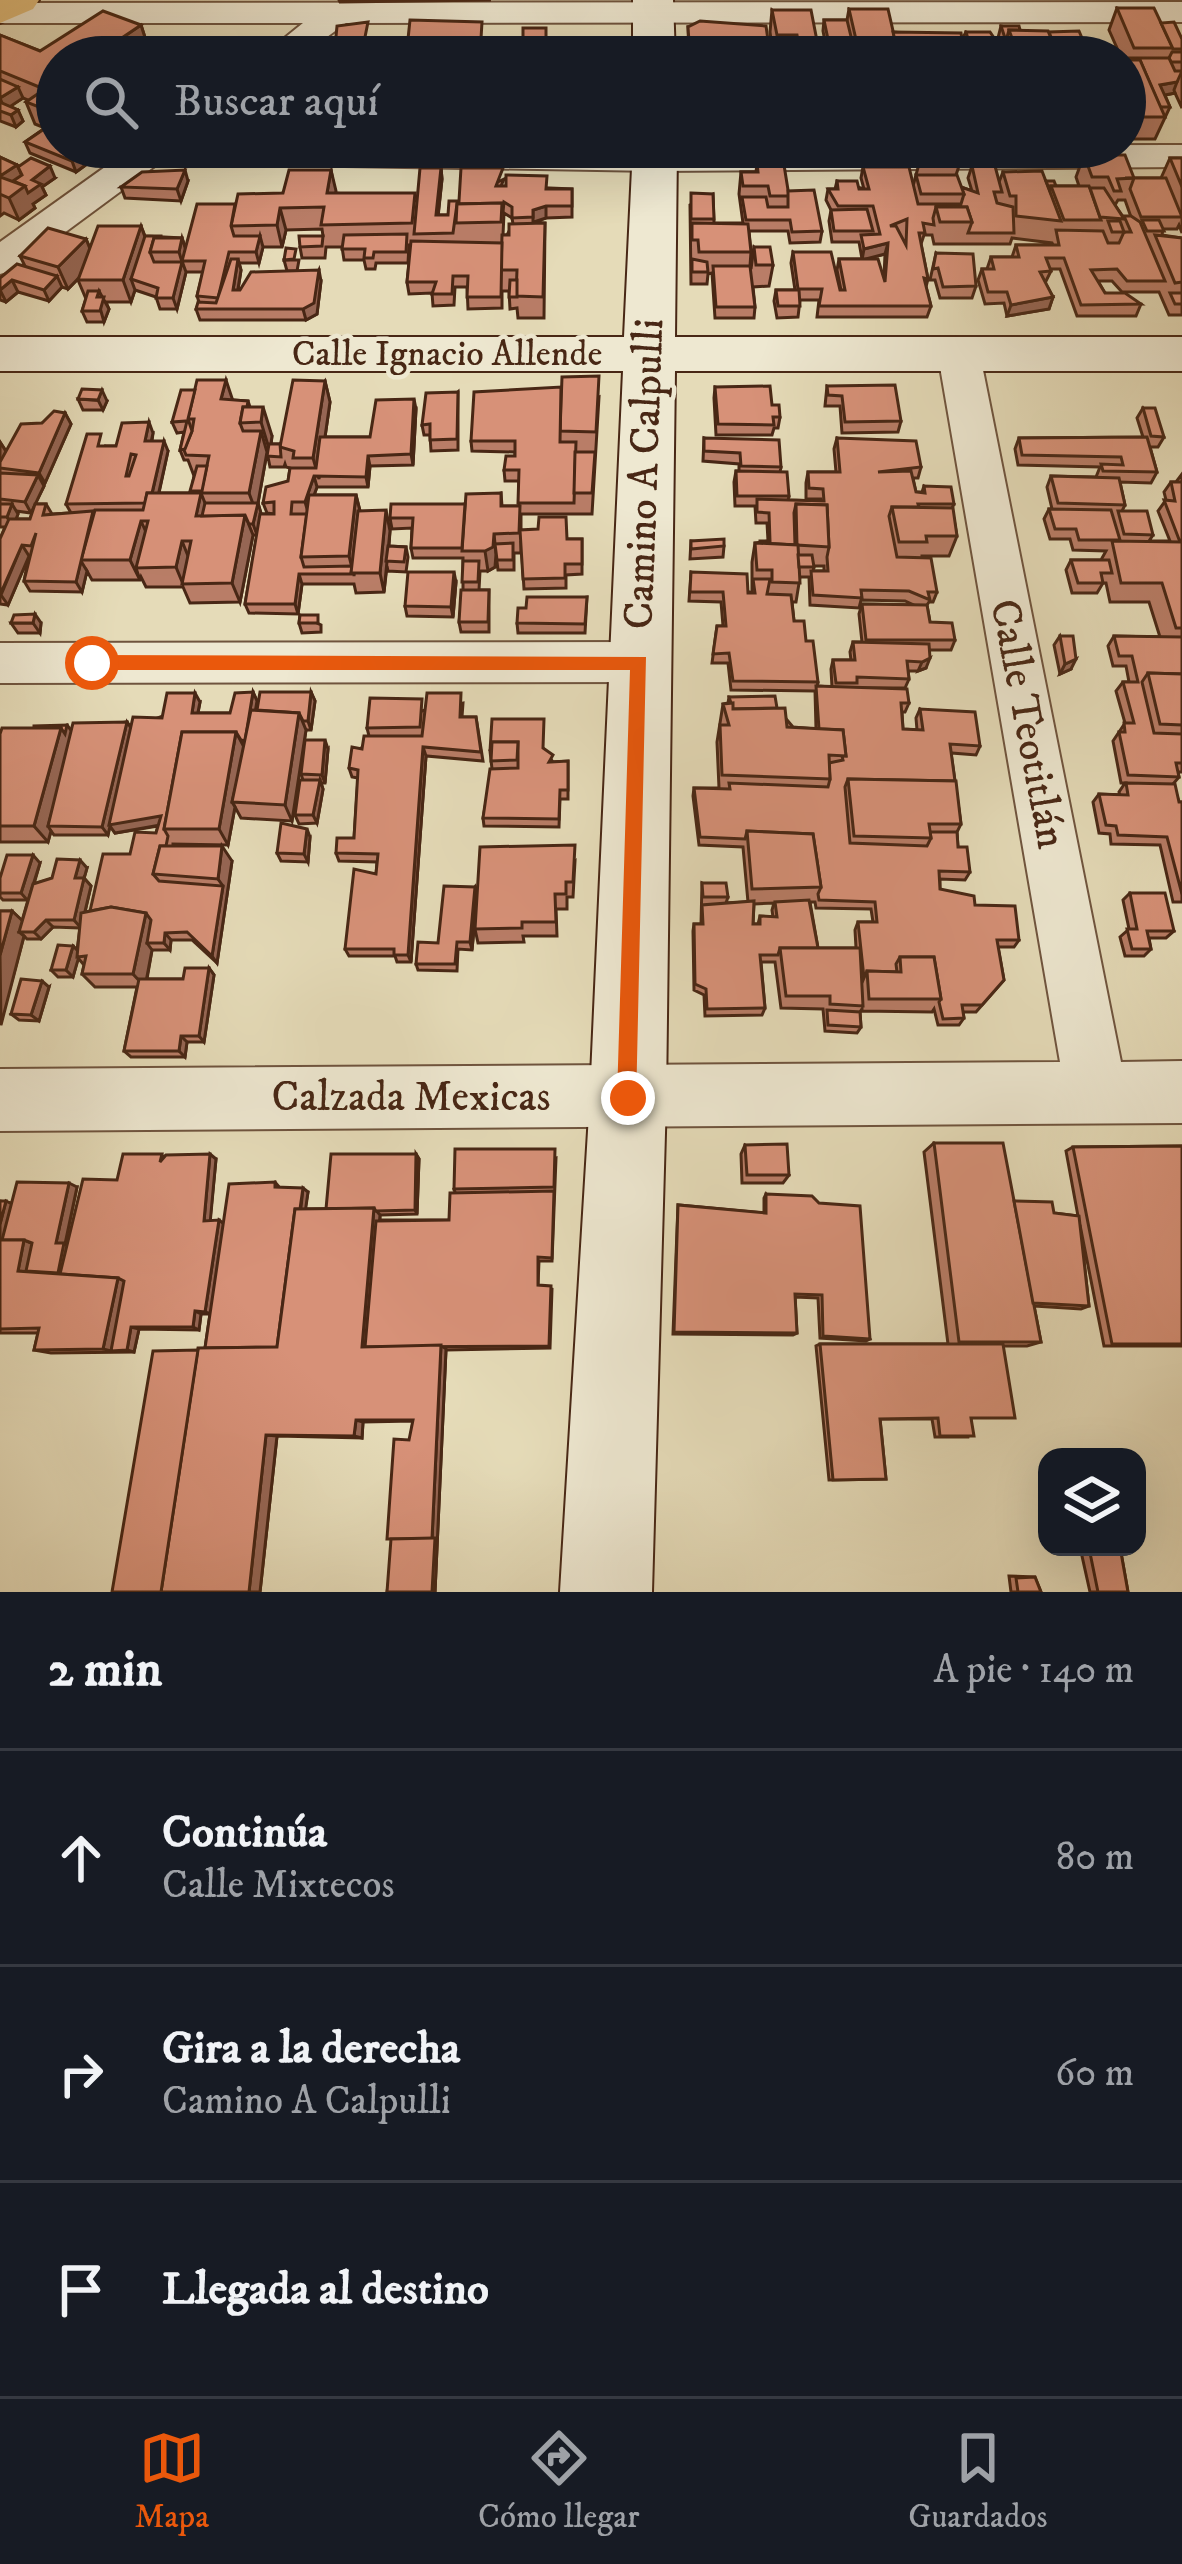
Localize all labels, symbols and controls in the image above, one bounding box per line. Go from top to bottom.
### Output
search box [36,36,1146,168]
icon: search [78,69,144,135]
text: Buscar aquí [174,74,379,130]
street label: Camino A Calpulli [614,318,676,630]
street label: Calle Ignacio Allende [292,332,602,377]
street label: Calle Teotitlán [977,595,1077,853]
route start [65,636,119,690]
route end [601,1071,655,1125]
street label: Calzada Mexicas [272,1072,550,1124]
map controls [1038,1448,1146,1556]
button: layers [1038,1448,1146,1556]
text: 2 min [48,1638,162,1702]
text: A pie · 140 m [933,1646,1134,1695]
text: Continúa [162,1805,327,1861]
icon: ahead [48,1825,114,1891]
text: 80 m [1056,1833,1134,1882]
text: Calle Mixtecos [162,1861,395,1910]
text: Gira a la derecha [162,2021,460,2077]
icon: right [48,2041,114,2107]
text: 60 m [1055,2049,1134,2098]
text: Camino A Calpulli [162,2077,451,2126]
icon: arrive [48,2257,114,2323]
text: Llegada al destino [162,2262,489,2318]
tab: Mapa [134,2425,209,2538]
tab: Cómo llegar [478,2425,640,2538]
tab: Guardados [908,2425,1048,2538]

